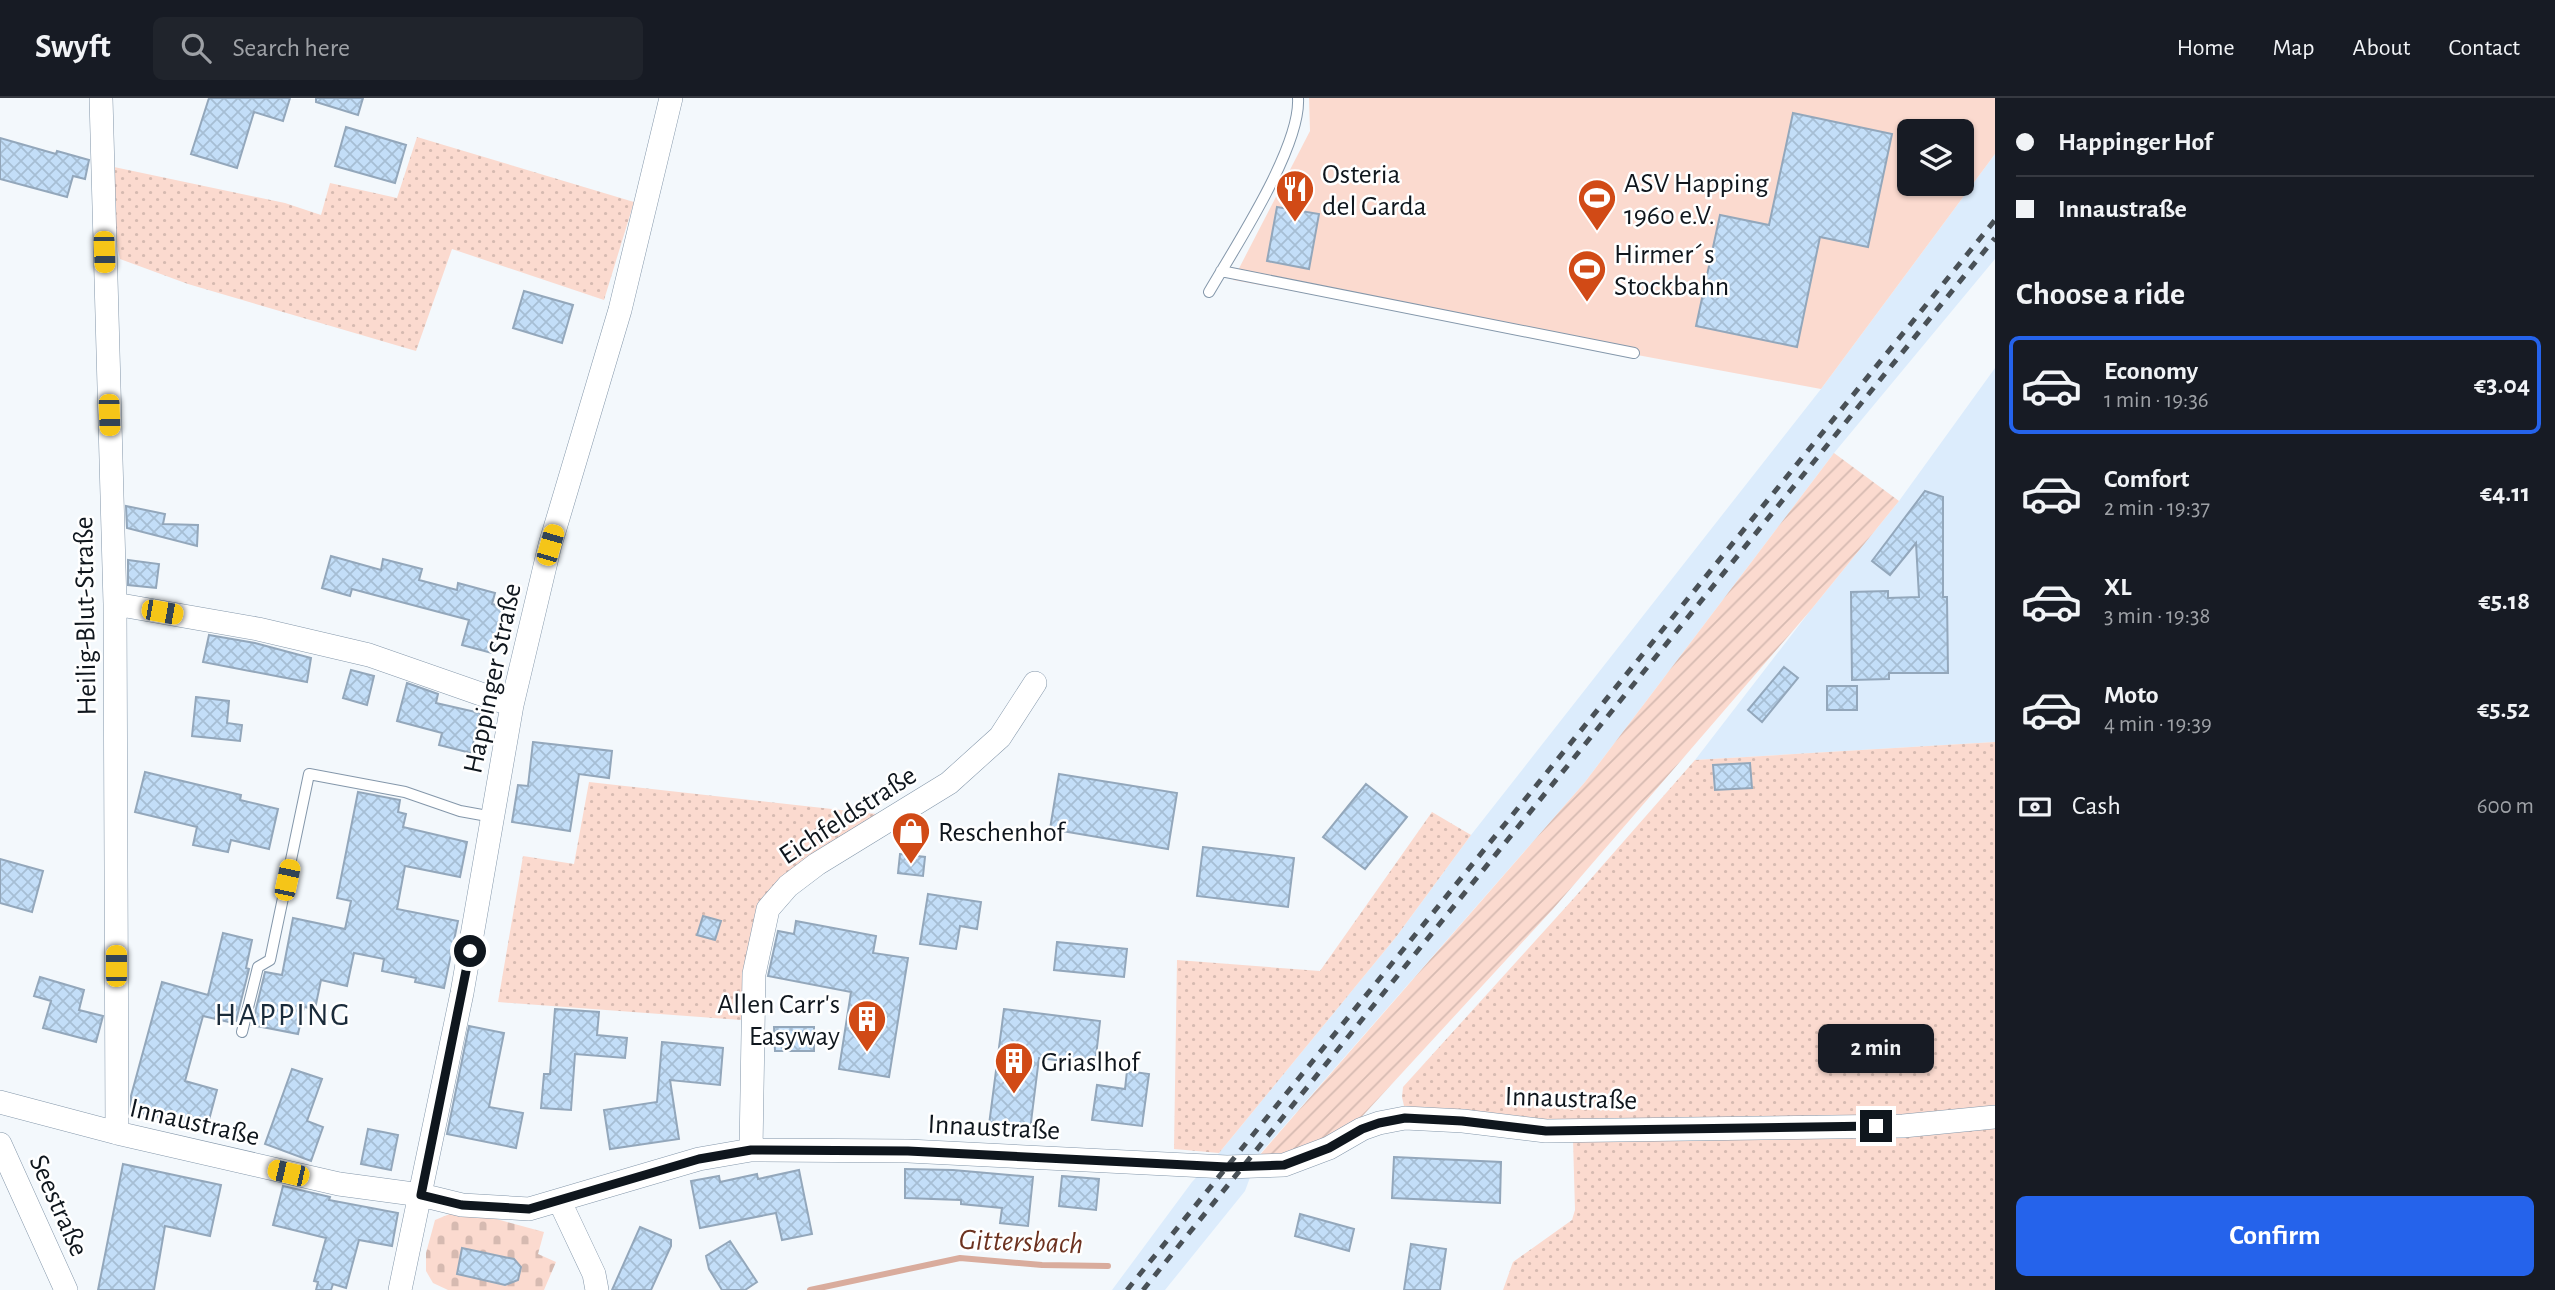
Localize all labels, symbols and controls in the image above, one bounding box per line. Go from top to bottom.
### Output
search box [153,17,643,80]
icon: search [177,29,215,67]
text: Swyft [35,31,111,64]
text: Search here [233,35,350,61]
text: Home [2177,36,2235,60]
text: Map [2273,36,2315,60]
text: About [2353,36,2410,60]
text: Contact [2448,36,2520,60]
map controls [1897,119,1974,196]
button: layers [1897,119,1974,196]
text: Happinger Hof [2058,129,2212,155]
place label: Osteria del Garda [1322,161,1427,221]
restaurant icon: Osteria del Garda [1274,168,1316,223]
place label: ASV Happing 1960 e.V. [1624,170,1769,230]
sports icon: ASV Happing 1960 e.V. [1576,177,1618,232]
text: Innaustraße [2058,196,2187,222]
car [93,231,116,273]
place label: Hirmer´s Stockbahn [1614,241,1729,301]
sports icon: Hirmer´s Stockbahn [1566,248,1608,303]
text: Choose a ride [2016,278,2185,310]
icon: car [2020,354,2083,417]
text: Economy [2104,358,2198,384]
text: €3.04 [2474,372,2530,398]
text: 1 min · 19:36 [2104,389,2209,412]
car [98,394,121,436]
icon: car [2020,462,2083,525]
text: Comfort [2104,466,2189,492]
text: €4.11 [2480,480,2530,506]
text: 2 min · 19:37 [2104,497,2210,520]
street label: Heilig-Blut-Straße [70,516,102,716]
car [535,522,566,568]
icon: car [2020,570,2083,633]
text: XL [2104,574,2131,600]
street label: Happinger Straße [459,581,527,776]
text: €5.18 [2478,588,2530,614]
car [140,598,185,626]
text: 3 min · 19:38 [2104,605,2210,628]
icon: car [2020,678,2083,741]
text: Moto [2104,682,2159,708]
text: €5.52 [2477,696,2530,722]
text: 4 min · 19:39 [2104,713,2212,736]
street label: Eichfeldstraße [775,761,922,870]
icon: cash [2016,788,2054,826]
text: Cash [2072,793,2121,819]
text: 600 m [2477,795,2534,818]
shop icon: Reschenhof [890,810,932,865]
place label: Reschenhof [938,819,1066,847]
car [273,857,302,903]
route start [454,935,486,967]
car [106,945,127,987]
place label: Allen Carr's Easyway [717,991,840,1051]
building icon: Allen Carr's Easyway [846,998,888,1053]
district label: HAPPING [215,999,351,1031]
callout: 2 min [1818,1024,1934,1074]
text: 2 min [1850,1037,1902,1060]
building icon: Griaslhof [993,1040,1035,1095]
place label: Griaslhof [1041,1049,1141,1077]
street label: Innaustraße [1504,1083,1638,1115]
street label: Innaustraße [127,1094,262,1151]
route end [1860,1110,1892,1142]
street label: Innaustraße [927,1111,1061,1145]
street label: Seestraße [23,1151,93,1261]
car [266,1158,311,1188]
button: Confirm [2016,1196,2534,1276]
water label: Gittersbach [958,1225,1084,1259]

